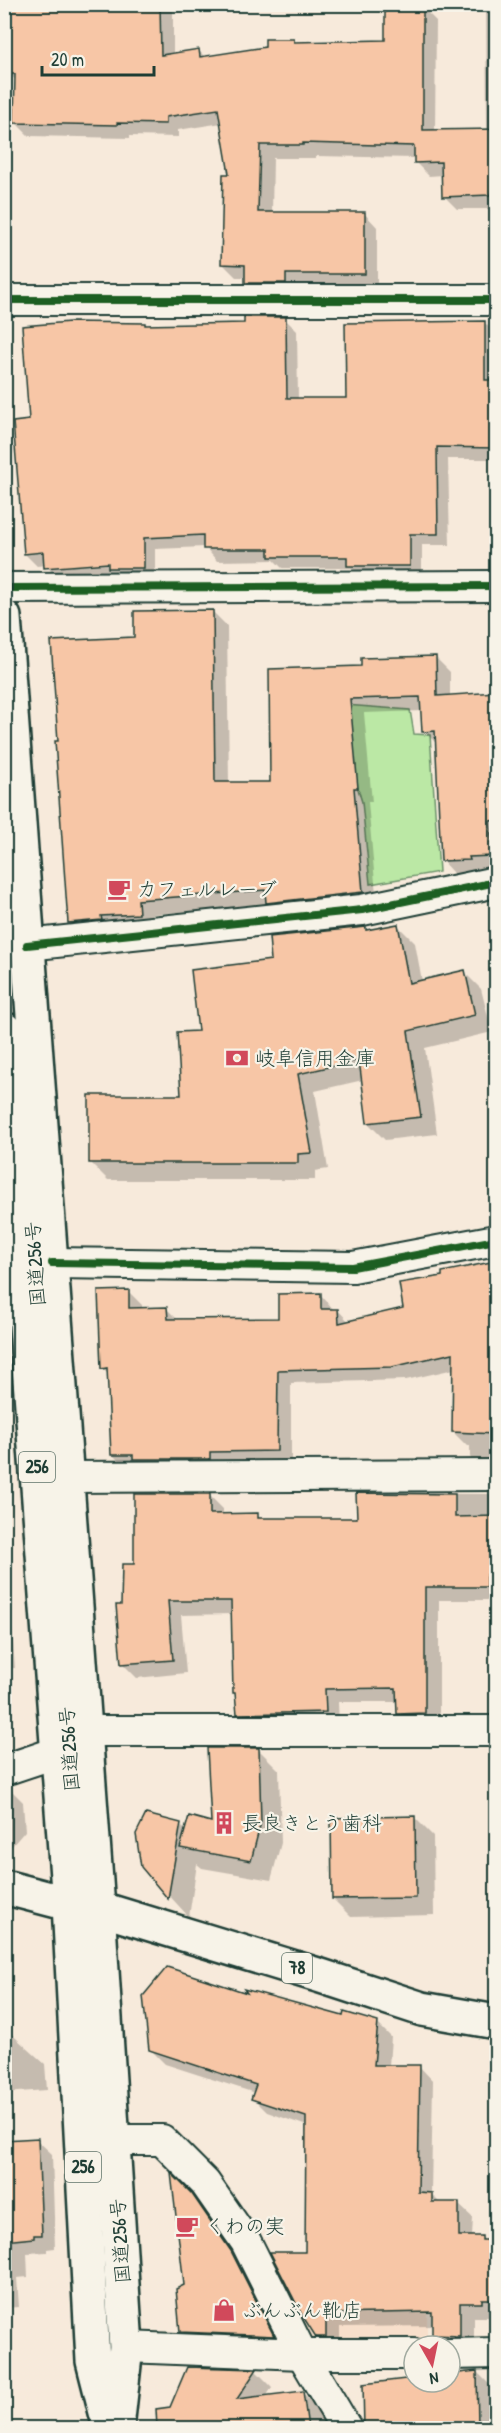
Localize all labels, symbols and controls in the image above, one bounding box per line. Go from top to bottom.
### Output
scale bar [42,39,154,77]
text: 20 m [51,47,84,72]
place label: カフェルレーブ [137,875,277,902]
cafe icon: カフェルレーブ [106,876,132,902]
place label: 岐阜信用金庫 [255,1044,375,1071]
bank icon: 岐阜信用金庫 [224,1045,250,1071]
street label: 国道256号 [18,1220,51,1308]
road number: 256 [19,1452,55,1482]
street label: 国道256号 [52,1705,85,1793]
place label: 長良きとう歯科 [242,1809,382,1836]
building icon: 長良きとう歯科 [211,1810,237,1836]
road number: 78 [282,1953,312,1983]
road number: 256 [65,2152,101,2182]
street label: 国道256号 [103,2197,136,2285]
place label: くわの実 [205,2212,285,2239]
cafe icon: くわの実 [174,2213,200,2239]
place label: ぶんぶん靴店 [242,2296,362,2323]
shop icon: ぶんぶん靴店 [211,2297,237,2323]
north arrow [402,2334,462,2394]
text: N [428,2367,440,2390]

